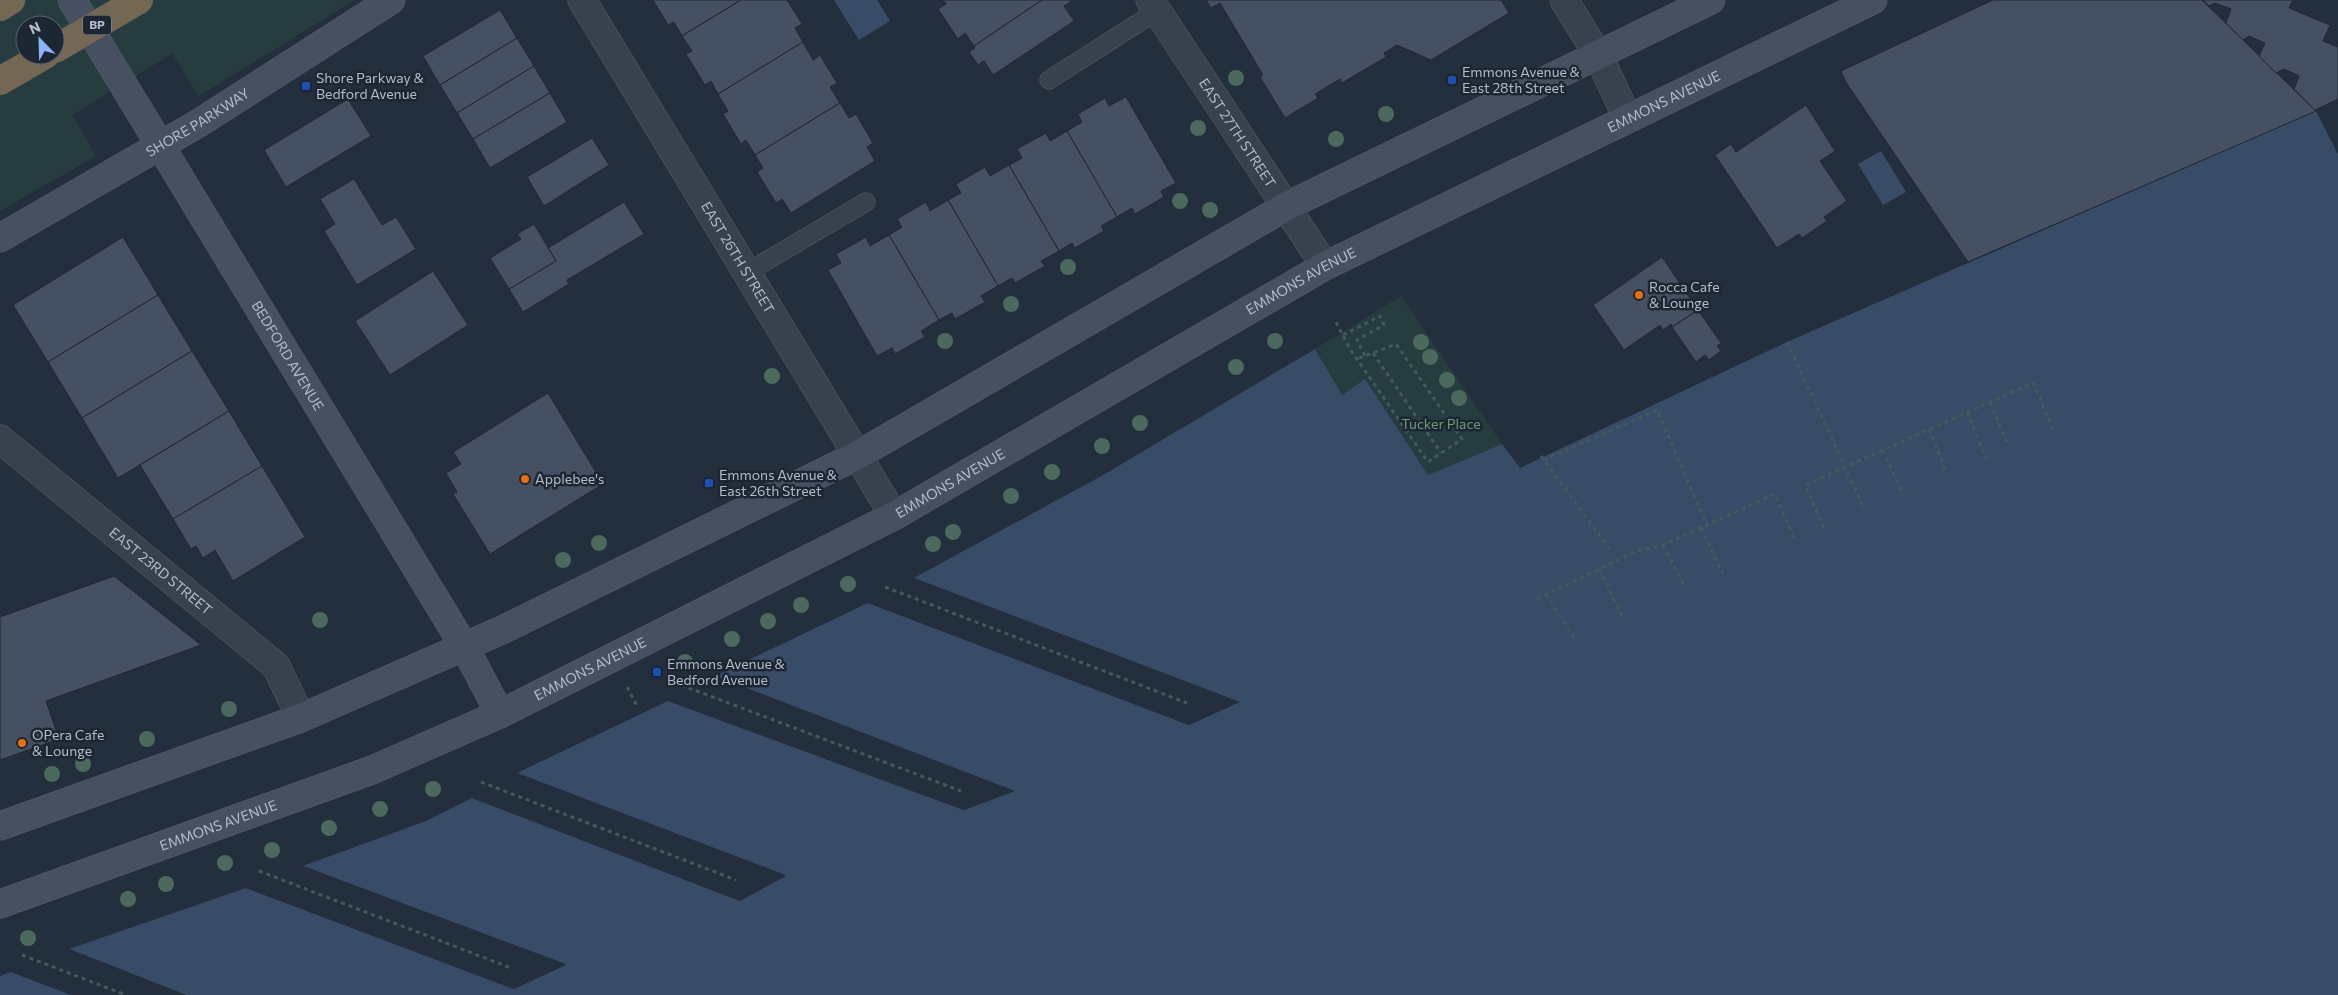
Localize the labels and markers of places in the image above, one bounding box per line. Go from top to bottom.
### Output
place label: Emmons Avenue & East 28th Street [1462,63,1581,96]
place label: Shore Parkway & Bedford Avenue [316,69,424,102]
marker: Emmons Avenue & East 28th Street [1446,74,1458,86]
marker: Shore Parkway & Bedford Avenue [300,80,312,92]
place label: Rocca Cafe & Lounge [1649,278,1720,311]
marker: Rocca Cafe & Lounge [1633,289,1645,301]
place label: Emmons Avenue & East 26th Street [719,466,838,499]
place label: Applebee's [535,470,604,487]
marker: Applebee's [519,473,531,485]
marker: Emmons Avenue & East 26th Street [703,477,715,489]
place label: Emmons Avenue & Bedford Avenue [667,655,786,688]
marker: Emmons Avenue & Bedford Avenue [651,666,663,678]
place label: OPera Cafe & Lounge [32,726,104,759]
marker: OPera Cafe & Lounge [16,737,28,749]

